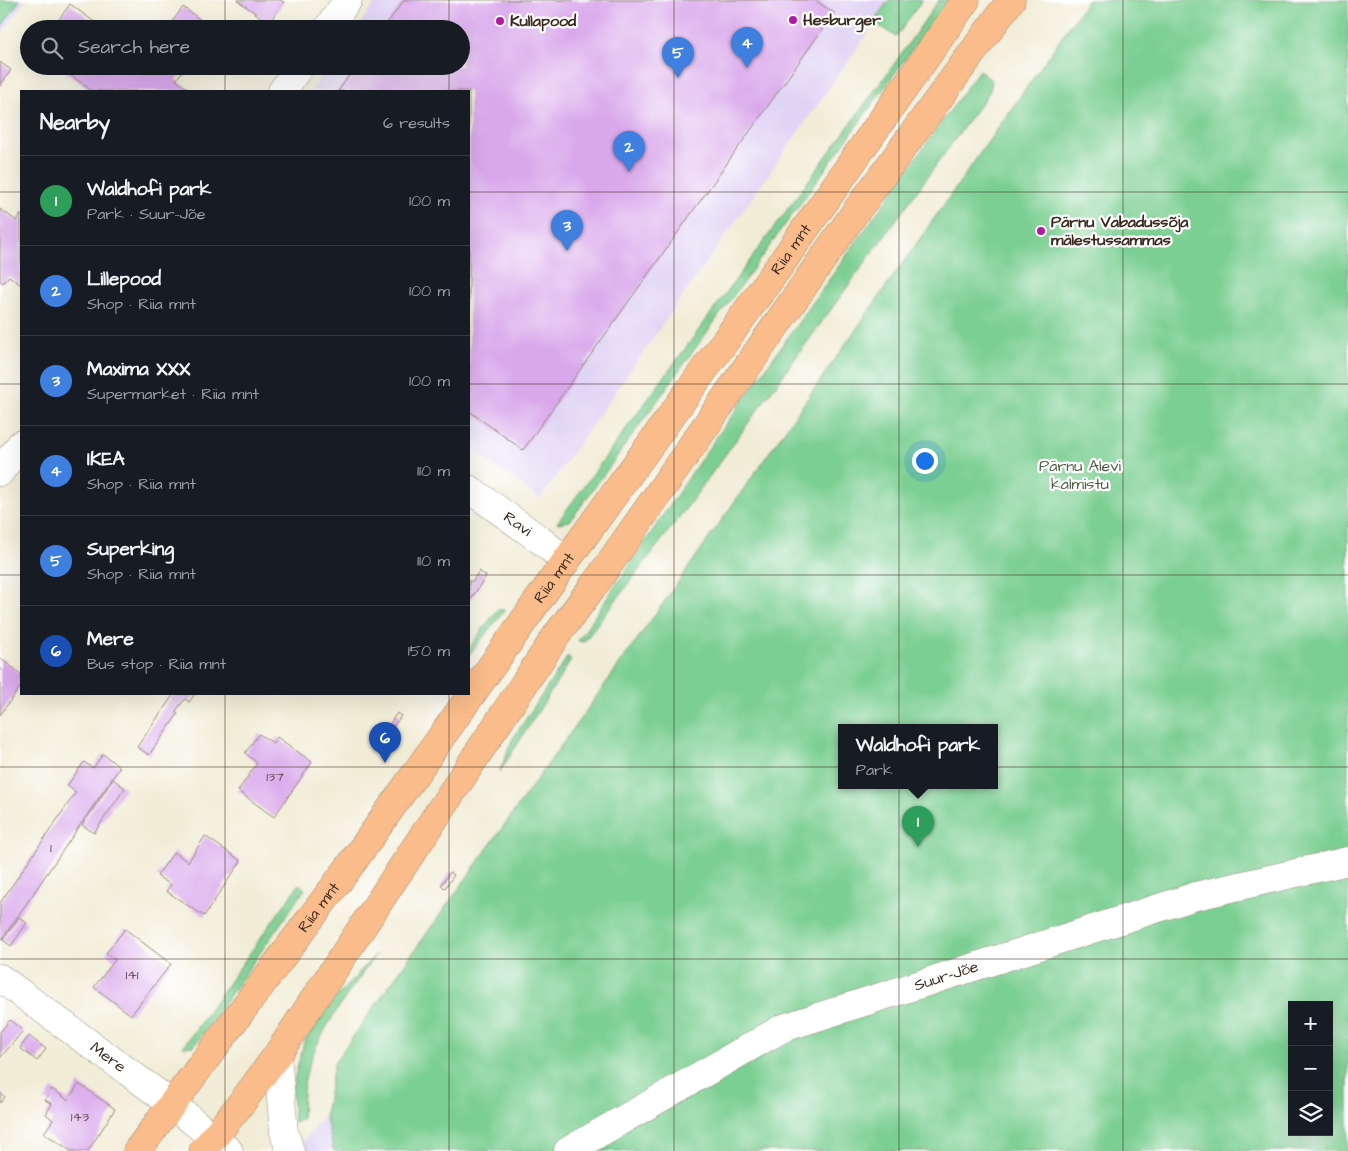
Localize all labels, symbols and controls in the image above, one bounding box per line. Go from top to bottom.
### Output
place label: Hesburger [803,9,881,33]
place label: Kullapood [510,10,577,32]
marker: Hesburger [787,14,799,26]
marker: Kullapood [494,15,506,27]
search box [20,20,470,75]
pin: 4 [731,27,763,68]
icon: search [38,34,66,62]
text: Search here [78,34,190,61]
pin: 5 [662,37,694,78]
text: Nearby [40,108,110,137]
text: 6 results [383,112,450,134]
pin: 2 [613,131,645,172]
text: Waldhofi park [87,176,212,203]
text: 1 [55,190,57,212]
text: 100 m [409,190,450,212]
text: Park · Suur-Jõe [87,203,206,225]
pin: 3 [551,210,583,251]
place label: Pärnu Vabadussõja mälestussammas [1051,211,1189,251]
street label: Riia mnt [765,219,817,279]
marker: Pärnu Vabadussõja mälestussammas [1035,225,1047,237]
text: Lillepood [87,266,161,293]
text: 2 [51,280,61,302]
text: 100 m [409,280,450,302]
text: Shop · Riia mnt [87,293,196,315]
text: Maxima XXX [87,356,190,383]
text: 3 [52,370,60,392]
text: 100 m [409,370,450,392]
text: Supermarket · Riia mnt [87,383,259,405]
text: IKEA [87,446,125,473]
your location [912,448,938,474]
park label: Pärnu Alevi kalmistu [1039,455,1122,495]
text: 4 [51,460,61,482]
text: 110 m [417,460,450,482]
text: Shop · Riia mnt [87,473,196,495]
street label: Ravi [499,506,537,542]
text: Superking [87,536,174,563]
street label: Riia mnt [528,547,580,608]
text: 5 [50,550,62,572]
text: 110 m [417,550,450,572]
text: Shop · Riia mnt [87,563,196,585]
text: Mere [87,626,134,653]
text: 6 [51,640,61,662]
text: 150 m [408,640,450,662]
text: Bus stop · Riia mnt [87,653,226,675]
pin: 6 [369,722,401,763]
popup [838,724,998,789]
text: Waldhofi park [856,732,980,759]
text: Park [856,759,893,781]
house number: 137 [266,767,284,787]
pin: 1 [902,806,934,847]
house number: 1 [50,838,52,858]
street label: Riia mnt [293,877,345,937]
street label: Suur-Jõe [911,955,981,996]
house number: 141 [125,965,139,985]
map controls [1288,1001,1333,1136]
button: + [1288,1001,1333,1046]
street label: Mere [86,1037,131,1078]
button: − [1288,1046,1333,1091]
button: layers [1288,1091,1333,1136]
house number: 143 [71,1107,89,1127]

